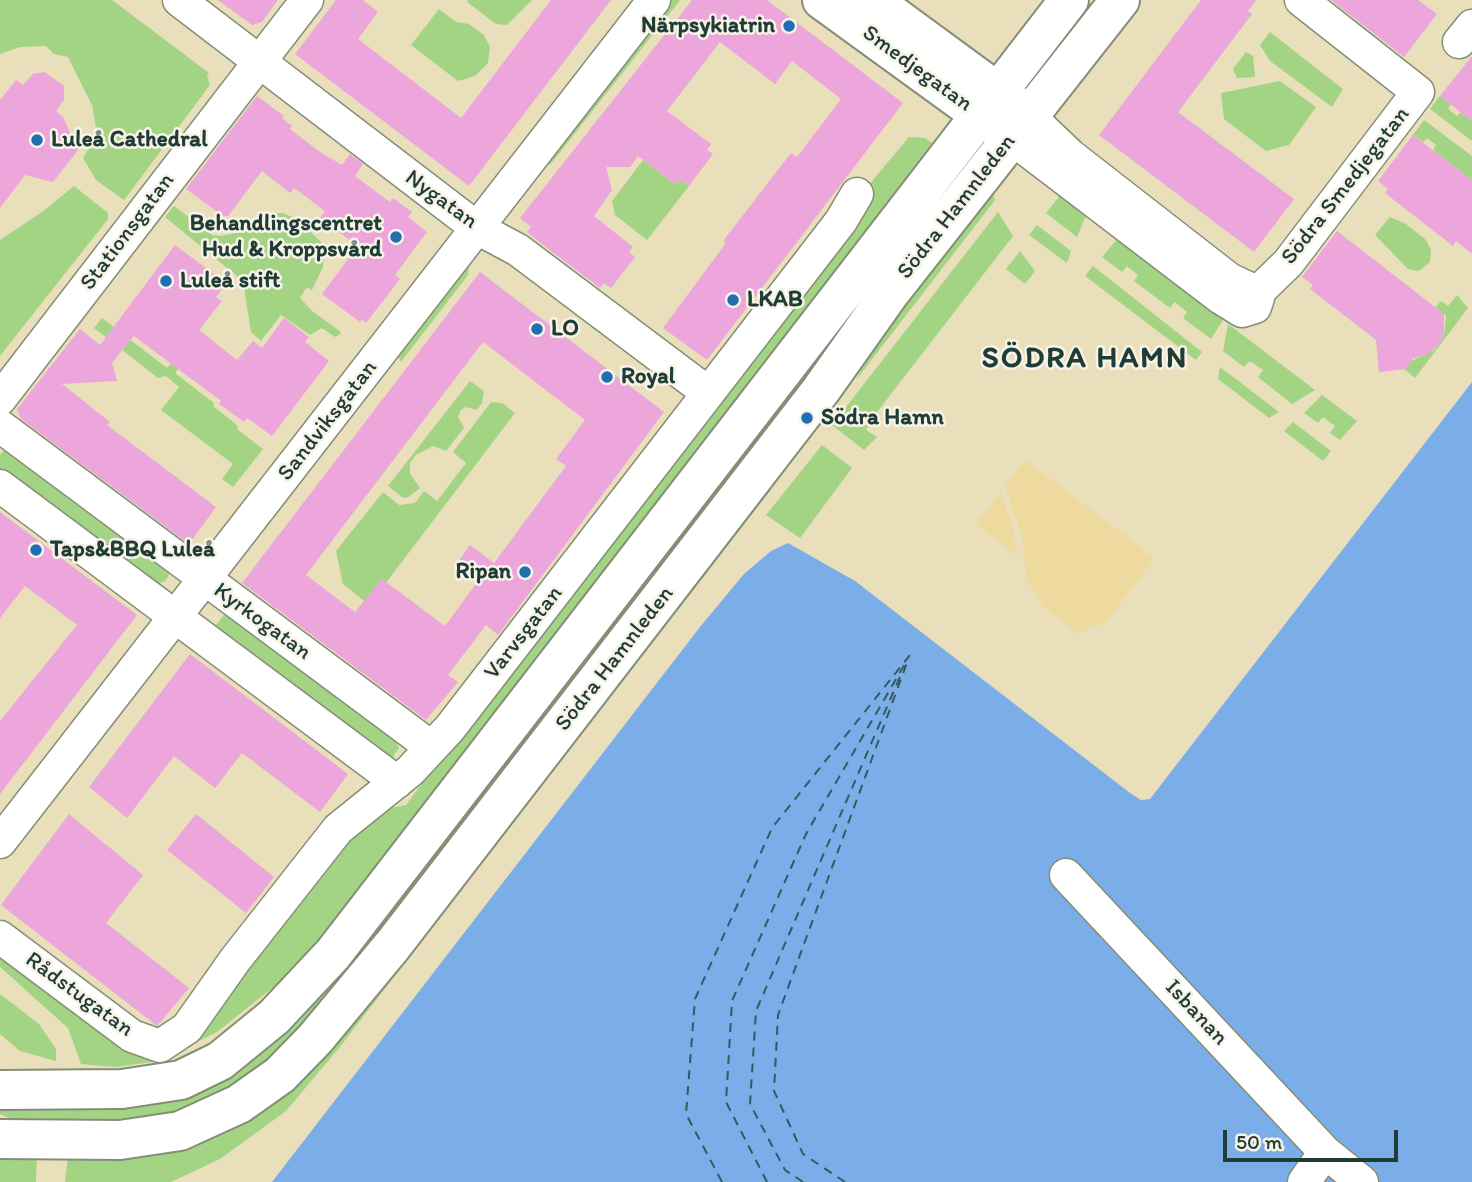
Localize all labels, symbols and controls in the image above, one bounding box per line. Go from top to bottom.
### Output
place label: Närpsykiatrin [641,12,775,40]
marker: Närpsykiatrin [781,18,797,34]
street label: Smedjegatan [856,20,978,118]
street label: Södra Smedjegatan [1276,102,1416,270]
place label: Luleå Cathedral [51,126,208,154]
street label: Södra Hamnleden [892,129,1022,285]
marker: Luleå Cathedral [29,132,45,148]
street label: Nygatan [399,164,483,236]
street label: Stationsgatan [75,168,181,296]
place label: Behandlingscentret Hud & Kroppsvård [190,210,382,264]
marker: Behandlingscentret Hud & Kroppsvård [388,229,404,245]
place label: Luleå stift [180,267,280,295]
marker: Luleå stift [158,273,174,289]
place label: LKAB [747,286,803,314]
marker: LKAB [725,292,741,308]
place label: LO [551,315,579,343]
marker: LO [529,321,545,337]
district label: SÖDRA HAMN [983,341,1187,377]
street label: Sandviksgatan [272,355,384,487]
place label: Royal [621,363,675,391]
marker: Royal [599,369,615,385]
place label: Södra Hamn [821,404,944,432]
marker: Södra Hamn [799,410,815,426]
place label: Taps&BBQ Luleå [50,536,215,564]
marker: Taps&BBQ Luleå [28,542,44,558]
place label: Ripan [455,558,511,586]
marker: Ripan [517,564,533,580]
street label: Kyrkogatan [208,577,316,667]
street label: Varvsgatan [479,581,569,685]
street label: Södra Hamnleden [550,581,680,737]
street label: Rådstugatan [20,947,138,1043]
street label: Isbanan [1159,974,1233,1052]
scale bar [1227,1116,1402,1160]
text: 50 m [1236,1129,1282,1154]

